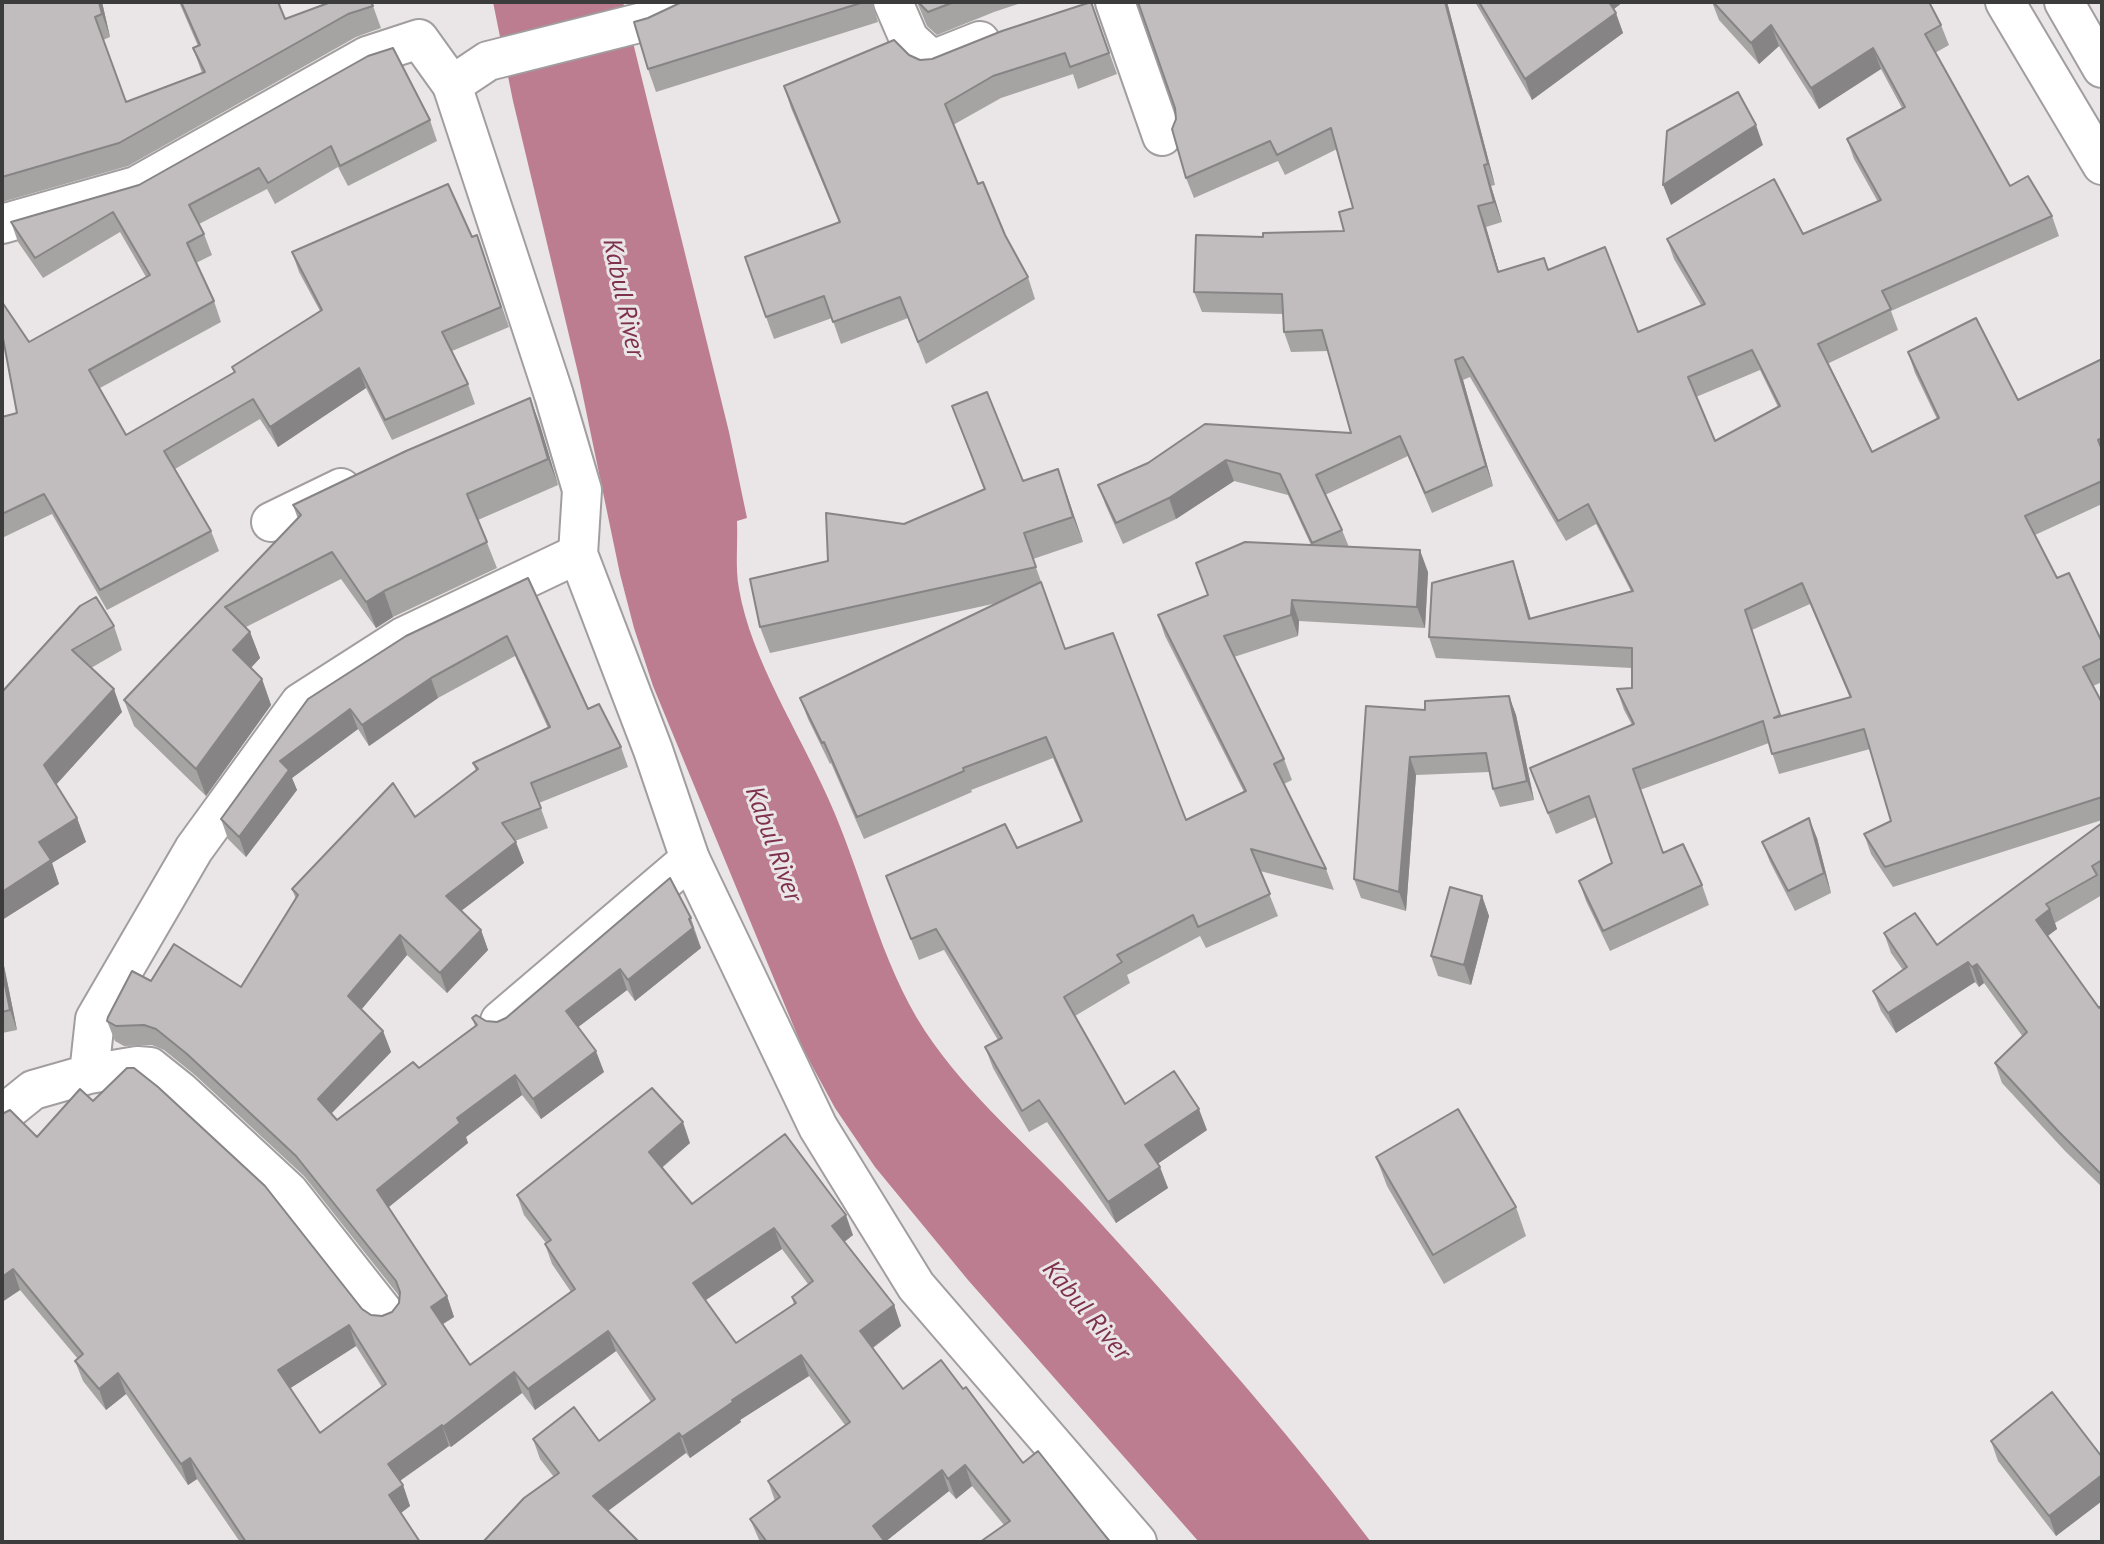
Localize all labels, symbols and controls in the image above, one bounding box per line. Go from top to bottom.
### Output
water label: Kabul River [595,236,651,360]
water label: Kabul River [738,782,808,906]
water label: Kabul River [1035,1255,1137,1367]

